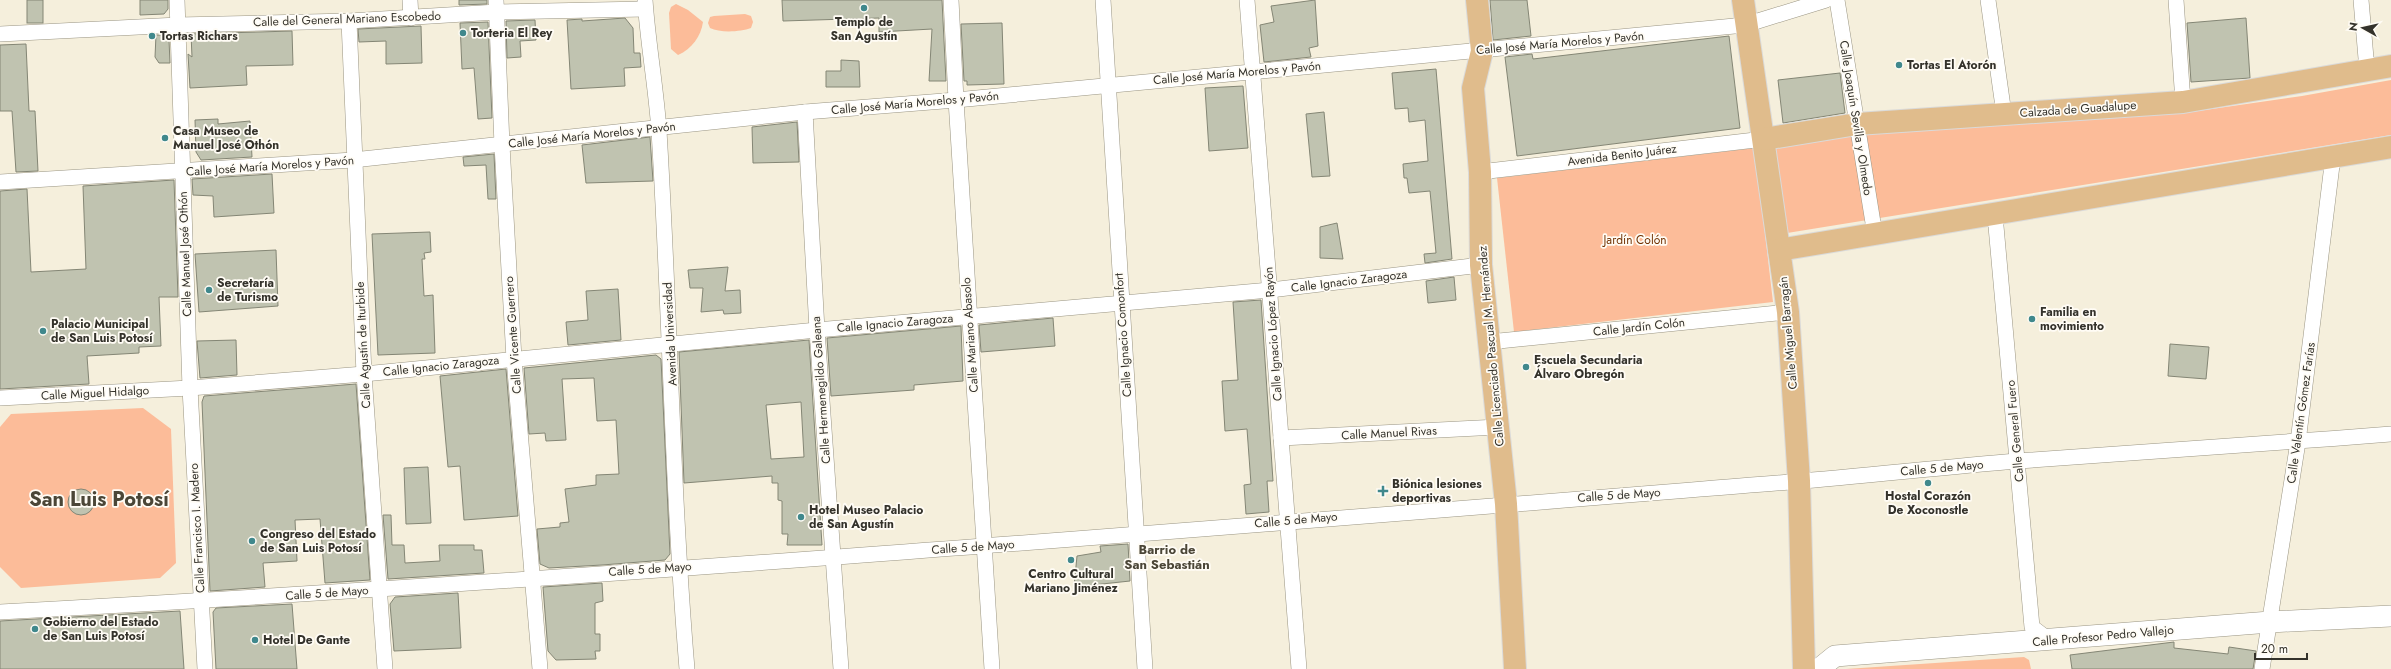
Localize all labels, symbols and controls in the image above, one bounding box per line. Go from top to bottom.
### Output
marker: Templo de San Agustín [859,3,869,13]
street label: Calle del General Mariano Escobedo [253,7,442,31]
north arrow [2343,8,2383,48]
place label: Templo de San Agustín [830,13,898,45]
text: N [2345,21,2362,32]
place label: Torteria El Rey [471,24,553,42]
place label: Tortas Richars [160,27,238,45]
street label: Calle José María Morelos y Pavón [1475,27,1645,59]
marker: Torteria El Rey [458,28,468,38]
marker: Tortas Richars [147,31,157,41]
street label: Calle Joaquín Sevilla y Olmedo [1835,39,1877,197]
place label: Tortas El Atorón [1907,56,1997,74]
street label: Calle José María Morelos y Pavón [1152,57,1322,89]
marker: Tortas El Atorón [1894,60,1904,70]
street label: Calle José María Morelos y Pavón [830,87,1000,119]
street label: Calzada de Guadalupe [2019,96,2137,122]
street label: Calle José María Morelos y Pavón [507,117,677,153]
place label: Casa Museo de Manuel José Othón [173,122,279,154]
marker: Casa Museo de Manuel José Othón [160,133,170,143]
street label: Avenida Benito Juárez [1566,139,1678,171]
street label: Calle José María Morelos y Pavón [185,151,355,181]
street label: Calle Manuel José Othón [174,191,196,317]
park label: Jardín Colón [1601,231,1667,249]
street label: Calle Licenciado Pascual M. Hernández [1473,245,1509,447]
street label: Calle Ignacio Zaragoza [1290,265,1408,297]
street label: Calle Ignacio López Rayón [1259,266,1287,402]
street label: Calle Ignacio Comonfort [1110,272,1136,398]
place label: Secretaría de Turismo [217,274,278,306]
street label: Calle Vicente Guerrero [500,275,526,394]
street label: Calle Mariano Abasolo [957,276,983,393]
street label: Calle Miguel Barragán [1774,276,1802,390]
street label: Calle Agustín de Iturbide [351,281,375,409]
street label: Avenida Universidad [658,282,682,386]
marker: Secretaría de Turismo [204,285,214,295]
place label: Familia en movimiento [2040,303,2104,335]
street label: Calle Ignacio Zaragoza [836,309,954,337]
street label: Calle Jardín Colón [1592,313,1686,341]
marker: Familia en movimiento [2027,314,2037,324]
place label: Palacio Municipal de San Luis Potosí [51,315,153,347]
street label: Calle Hermenegildo Galeana [807,315,835,464]
marker: Palacio Municipal de San Luis Potosí [38,326,48,336]
street label: Calle Valentín Gómez Farías [2282,341,2320,485]
street label: Calle Ignacio Zaragoza [382,351,500,381]
place label: Escuela Secundaria Álvaro Obregón [1533,351,1642,383]
marker: Escuela Secundaria Álvaro Obregón [1521,362,1531,372]
street label: Calle General Fuero [2002,379,2028,483]
street label: Calle Miguel Hidalgo [40,381,150,405]
street label: Calle Manuel Rivas [1341,422,1437,444]
street label: Calle 5 de Mayo [1900,455,1985,481]
street label: Calle Francisco I. Madero [185,462,209,593]
place label: Biónica lesiones deportivas [1392,475,1482,507]
marker: Hostal Corazón De Xoconostle [1923,478,1933,488]
street label: Calle 5 de Mayo [1577,483,1662,507]
district label: San Luis Potosí [29,485,170,514]
marker: Biónica lesiones deportivas [1377,485,1389,497]
place label: Hostal Corazón De Xoconostle [1885,487,1971,519]
place label: Hotel Museo Palacio de San Agustín [809,501,923,533]
street label: Calle 5 de Mayo [1254,507,1339,533]
marker: Hotel Museo Palacio de San Agustín [796,512,806,522]
place label: Congreso del Estado de San Luis Potosí [260,525,376,557]
street label: Calle 5 de Mayo [931,535,1016,559]
marker: Congreso del Estado de San Luis Potosí [247,536,257,546]
district label: Barrio de San Sebastián [1124,540,1210,574]
marker: Centro Cultural Mariano Jiménez [1066,555,1076,565]
street label: Calle 5 de Mayo [608,557,693,581]
place label: Centro Cultural Mariano Jiménez [1024,565,1118,597]
street label: Calle 5 de Mayo [285,581,370,605]
place label: Gobierno del Estado de San Luis Potosí [43,613,159,645]
street label: Calle Profesor Pedro Vallejo [2032,621,2175,651]
marker: Gobierno del Estado de San Luis Potosí [30,624,40,634]
place label: Hotel De Gante [263,631,350,649]
marker: Hotel De Gante [250,635,260,645]
scale bar [2255,635,2307,661]
text: 20 m [2261,640,2288,658]

